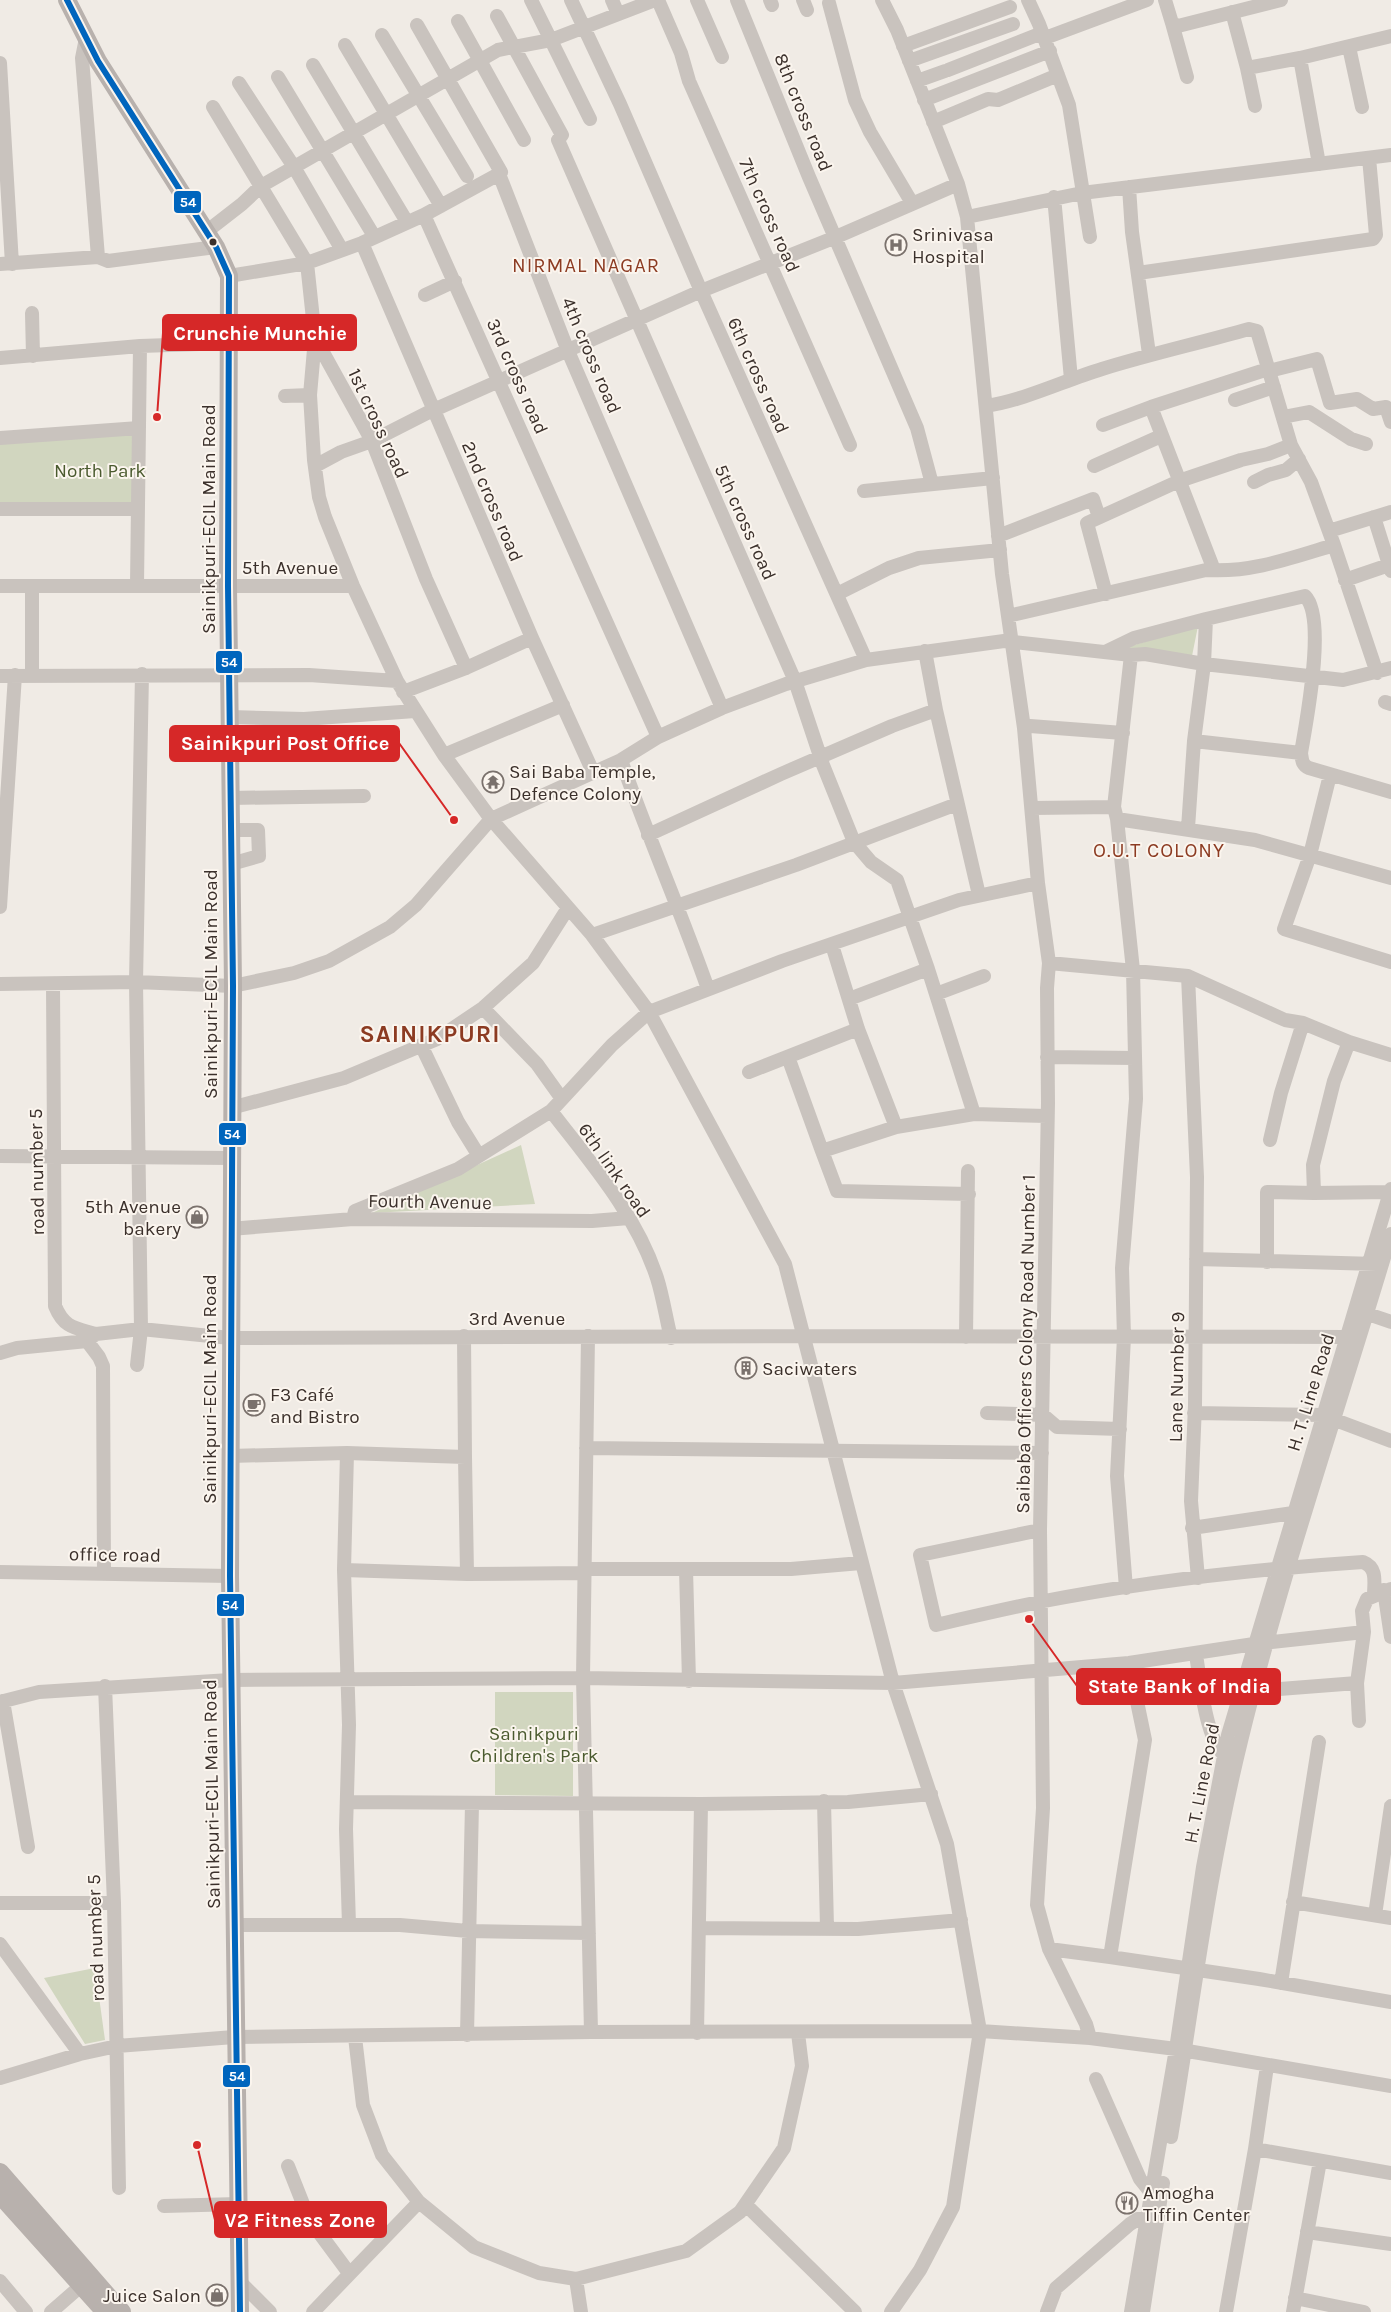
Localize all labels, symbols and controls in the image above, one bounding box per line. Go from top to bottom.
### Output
street label: 8th cross road [769,50,837,175]
street label: 7th cross road [734,155,804,276]
line badge: 54 [173,190,202,214]
text: 54 [180,194,197,211]
place label: Srinivasa Hospital [912,224,994,268]
hospital icon: Srinivasa Hospital [884,233,908,257]
unlabelled marker [208,237,218,247]
district label: NIRMAL NAGAR [512,254,660,277]
street label: 4th cross road [557,294,625,417]
street label: 6th cross road [723,314,793,437]
callout: Crunchie Munchie [163,315,356,350]
street label: 3rd cross road [482,315,552,438]
text: Crunchie Munchie [173,322,347,345]
street label: 1st cross road [343,365,413,482]
street label: Sainikpuri-ECIL Main Road [198,404,220,634]
street label: 2nd cross road [457,438,527,565]
park label: North Park [54,460,146,482]
street label: 5th cross road [710,461,780,584]
street label: 5th Avenue [242,557,338,579]
line badge: 54 [215,650,243,674]
text: 54 [221,654,238,671]
callout: Sainikpuri Post Office [170,726,399,761]
text: Sainikpuri Post Office [181,732,389,755]
place label: Sai Baba Temple, Defence Colony [509,761,655,805]
temple icon: Sai Baba Temple, Defence Colony [481,770,505,794]
district label: O.U.T COLONY [1093,839,1225,862]
street label: Sainikpuri-ECIL Main Road [200,869,222,1099]
district label: SAINIKPURI [359,1020,501,1048]
street label: road number 5 [25,1108,49,1236]
street label: 6th link road [573,1119,655,1222]
line badge: 54 [218,1122,247,1146]
text: 54 [224,1126,241,1143]
street label: Saibaba Officers Colony Road Number 1 [1012,1174,1040,1514]
street label: Fourth Avenue [368,1190,492,1214]
place label: 5th Avenue bakery [85,1196,181,1240]
shop icon: 5th Avenue bakery [185,1205,209,1229]
street label: Sainikpuri-ECIL Main Road [199,1274,221,1504]
street label: 3rd Avenue [469,1308,565,1330]
street label: Lane Number 9 [1165,1311,1189,1443]
street label: H. T. Line Road [1283,1331,1339,1454]
building icon: Saciwaters [734,1356,758,1380]
place label: Saciwaters [762,1358,857,1380]
place label: F3 Café and Bistro [270,1384,360,1428]
cafe icon: F3 Café and Bistro [242,1393,266,1417]
street label: office road [69,1543,161,1567]
line badge: 54 [216,1593,245,1617]
text: 54 [222,1597,239,1614]
callout: State Bank of India [1077,1669,1280,1704]
text: State Bank of India [1088,1675,1270,1698]
street label: Sainikpuri-ECIL Main Road [199,1679,225,1909]
street label: H. T. Line Road [1180,1721,1224,1845]
park label: Sainikpuri Children's Park [469,1723,599,1767]
street label: road number 5 [83,1874,109,2002]
line badge: 54 [222,2064,251,2088]
text: 54 [229,2068,246,2085]
place label: Amogha Tiffin Center [1143,2182,1250,2226]
restaurant icon: Amogha Tiffin Center [1115,2191,1139,2215]
callout: V2 Fitness Zone [215,2202,386,2237]
text: V2 Fitness Zone [225,2209,375,2232]
shop icon: Juice Salon [205,2283,229,2307]
place label: Juice Salon [103,2285,201,2307]

